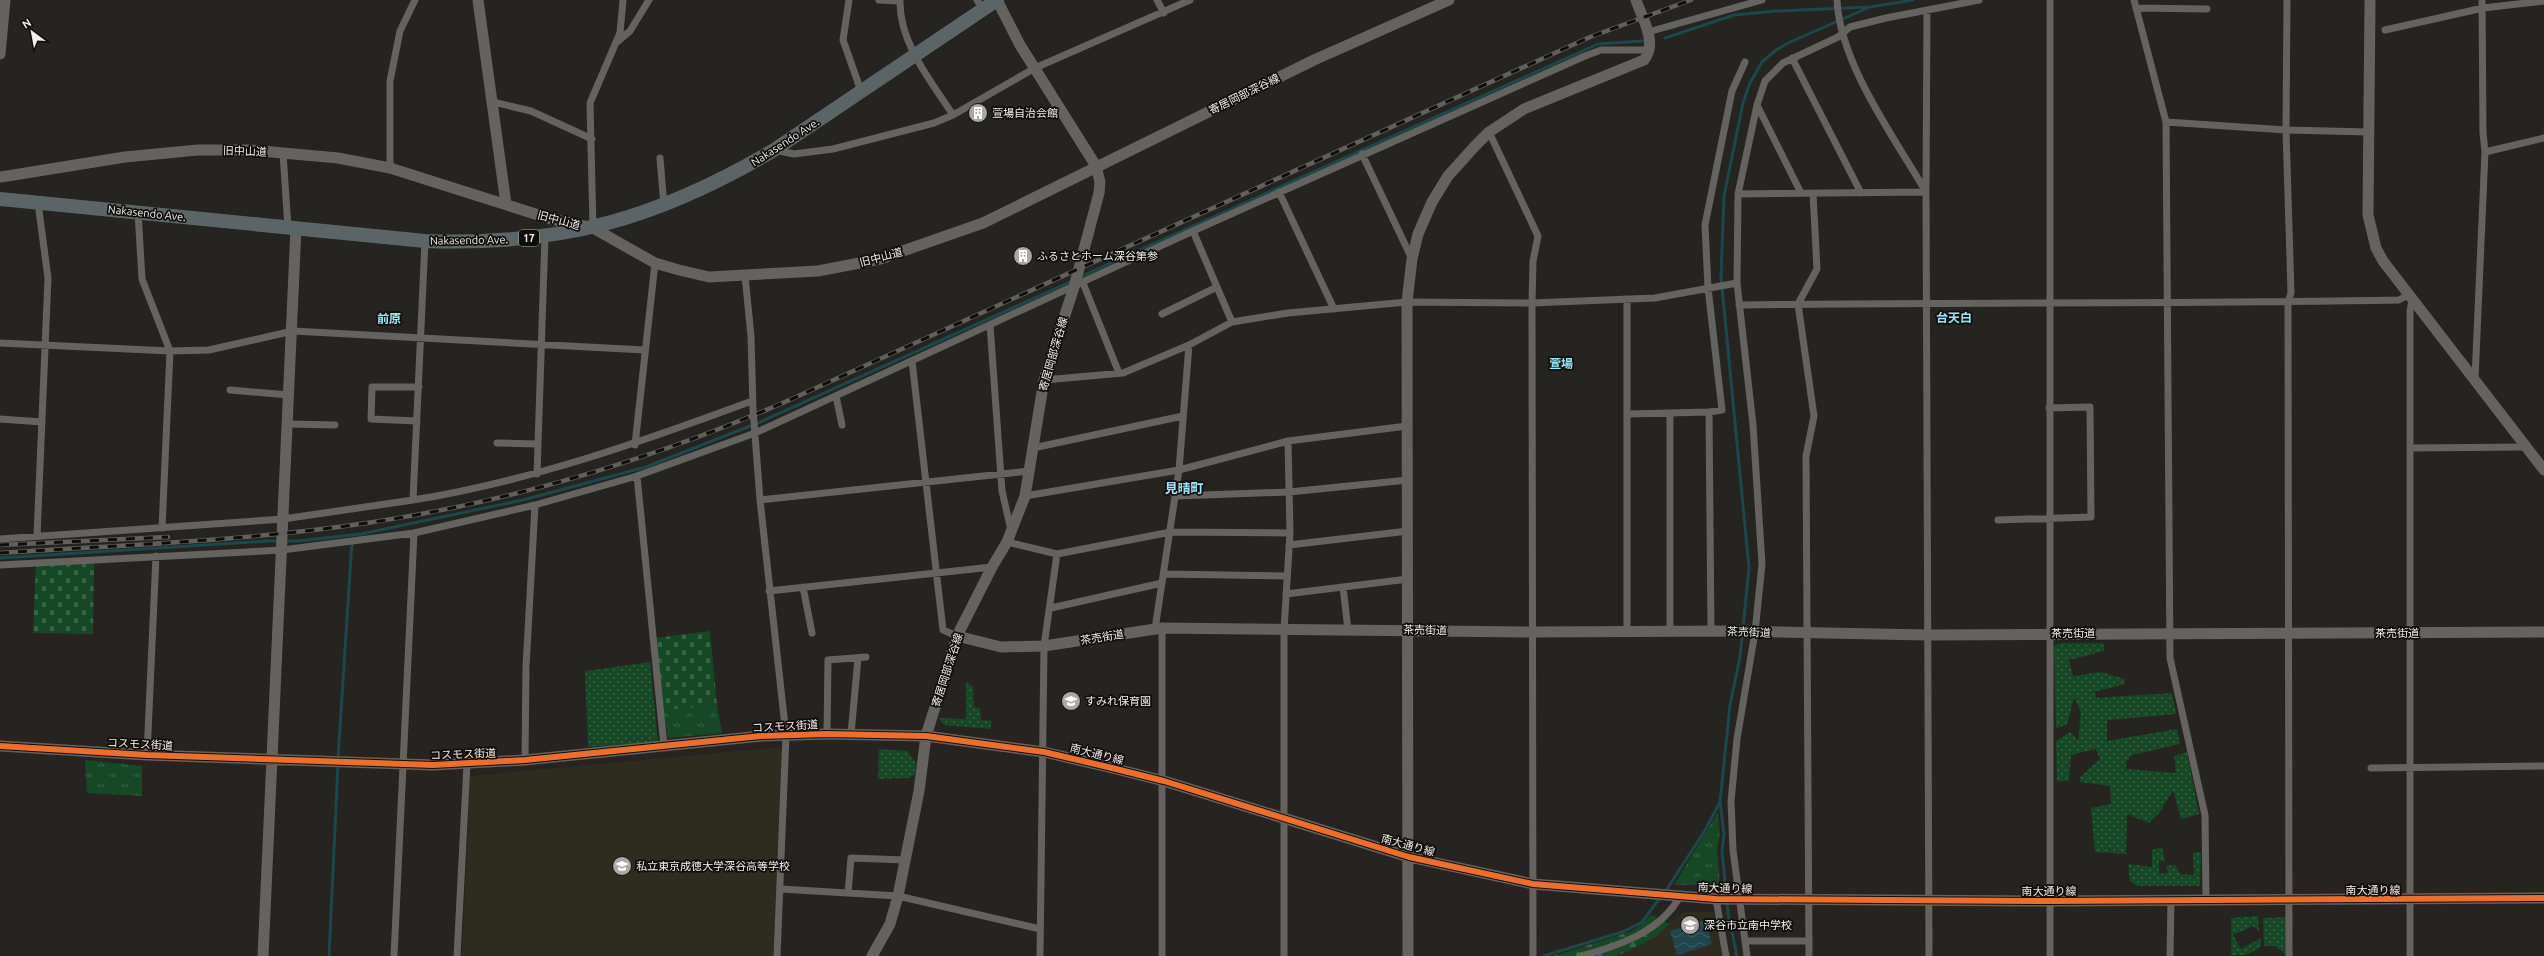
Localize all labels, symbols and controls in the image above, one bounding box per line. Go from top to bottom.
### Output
north arrow [12,12,52,52]
text: N [20,16,33,31]
street label: 寄居岡部深谷線 [1207,72,1281,116]
building icon: 萱場自治会館 [967,102,989,124]
place label: 萱場自治会館 [992,107,1058,119]
street label: Nakasendo Ave. [749,116,821,168]
street label: 旧中山道 [223,144,267,158]
street label: Nakasendo Ave. [107,203,187,223]
street label: 旧中山道 [536,209,582,231]
road number: 17 [519,230,539,246]
street label: Nakasendo Ave. [430,233,508,247]
building icon: ふるさとホーム深谷第参 [1012,245,1034,267]
street label: 旧中山道 [858,246,904,268]
place label: ふるさとホーム深谷第参 [1037,250,1158,262]
district label: 台天白 [1936,311,1972,324]
district label: 前原 [377,312,401,325]
street label: 寄居岡部深谷線 [1037,315,1069,393]
district label: 萱場 [1549,357,1573,370]
district label: 見晴町 [1164,481,1204,495]
street label: 茶売街道 [1403,624,1447,636]
street label: 茶売街道 [1727,625,1771,639]
street label: 茶売街道 [2051,627,2095,639]
street label: 茶売街道 [2375,627,2419,639]
street label: 茶売街道 [1079,628,1125,646]
street label: 寄居岡部深谷線 [929,632,965,708]
school or university icon: すみれ保育園 [1060,690,1082,712]
place label: すみれ保育園 [1085,695,1151,707]
street label: コスモス街道 [752,718,818,734]
street label: コスモス街道 [107,736,173,752]
street label: 南大通り線 [1069,742,1125,766]
street label: コスモス街道 [430,747,496,761]
street label: 南大通り線 [1380,832,1436,858]
school or university icon: 私立東京成徳大学深谷高等学校 [611,855,633,877]
place label: 私立東京成徳大学深谷高等学校 [636,860,790,872]
street label: 南大通り線 [1697,881,1753,895]
street label: 南大通り線 [2346,884,2401,896]
street label: 南大通り線 [2022,885,2077,897]
school or university icon: 深谷市立南中学校 [1679,914,1701,936]
place label: 深谷市立南中学校 [1704,919,1792,931]

